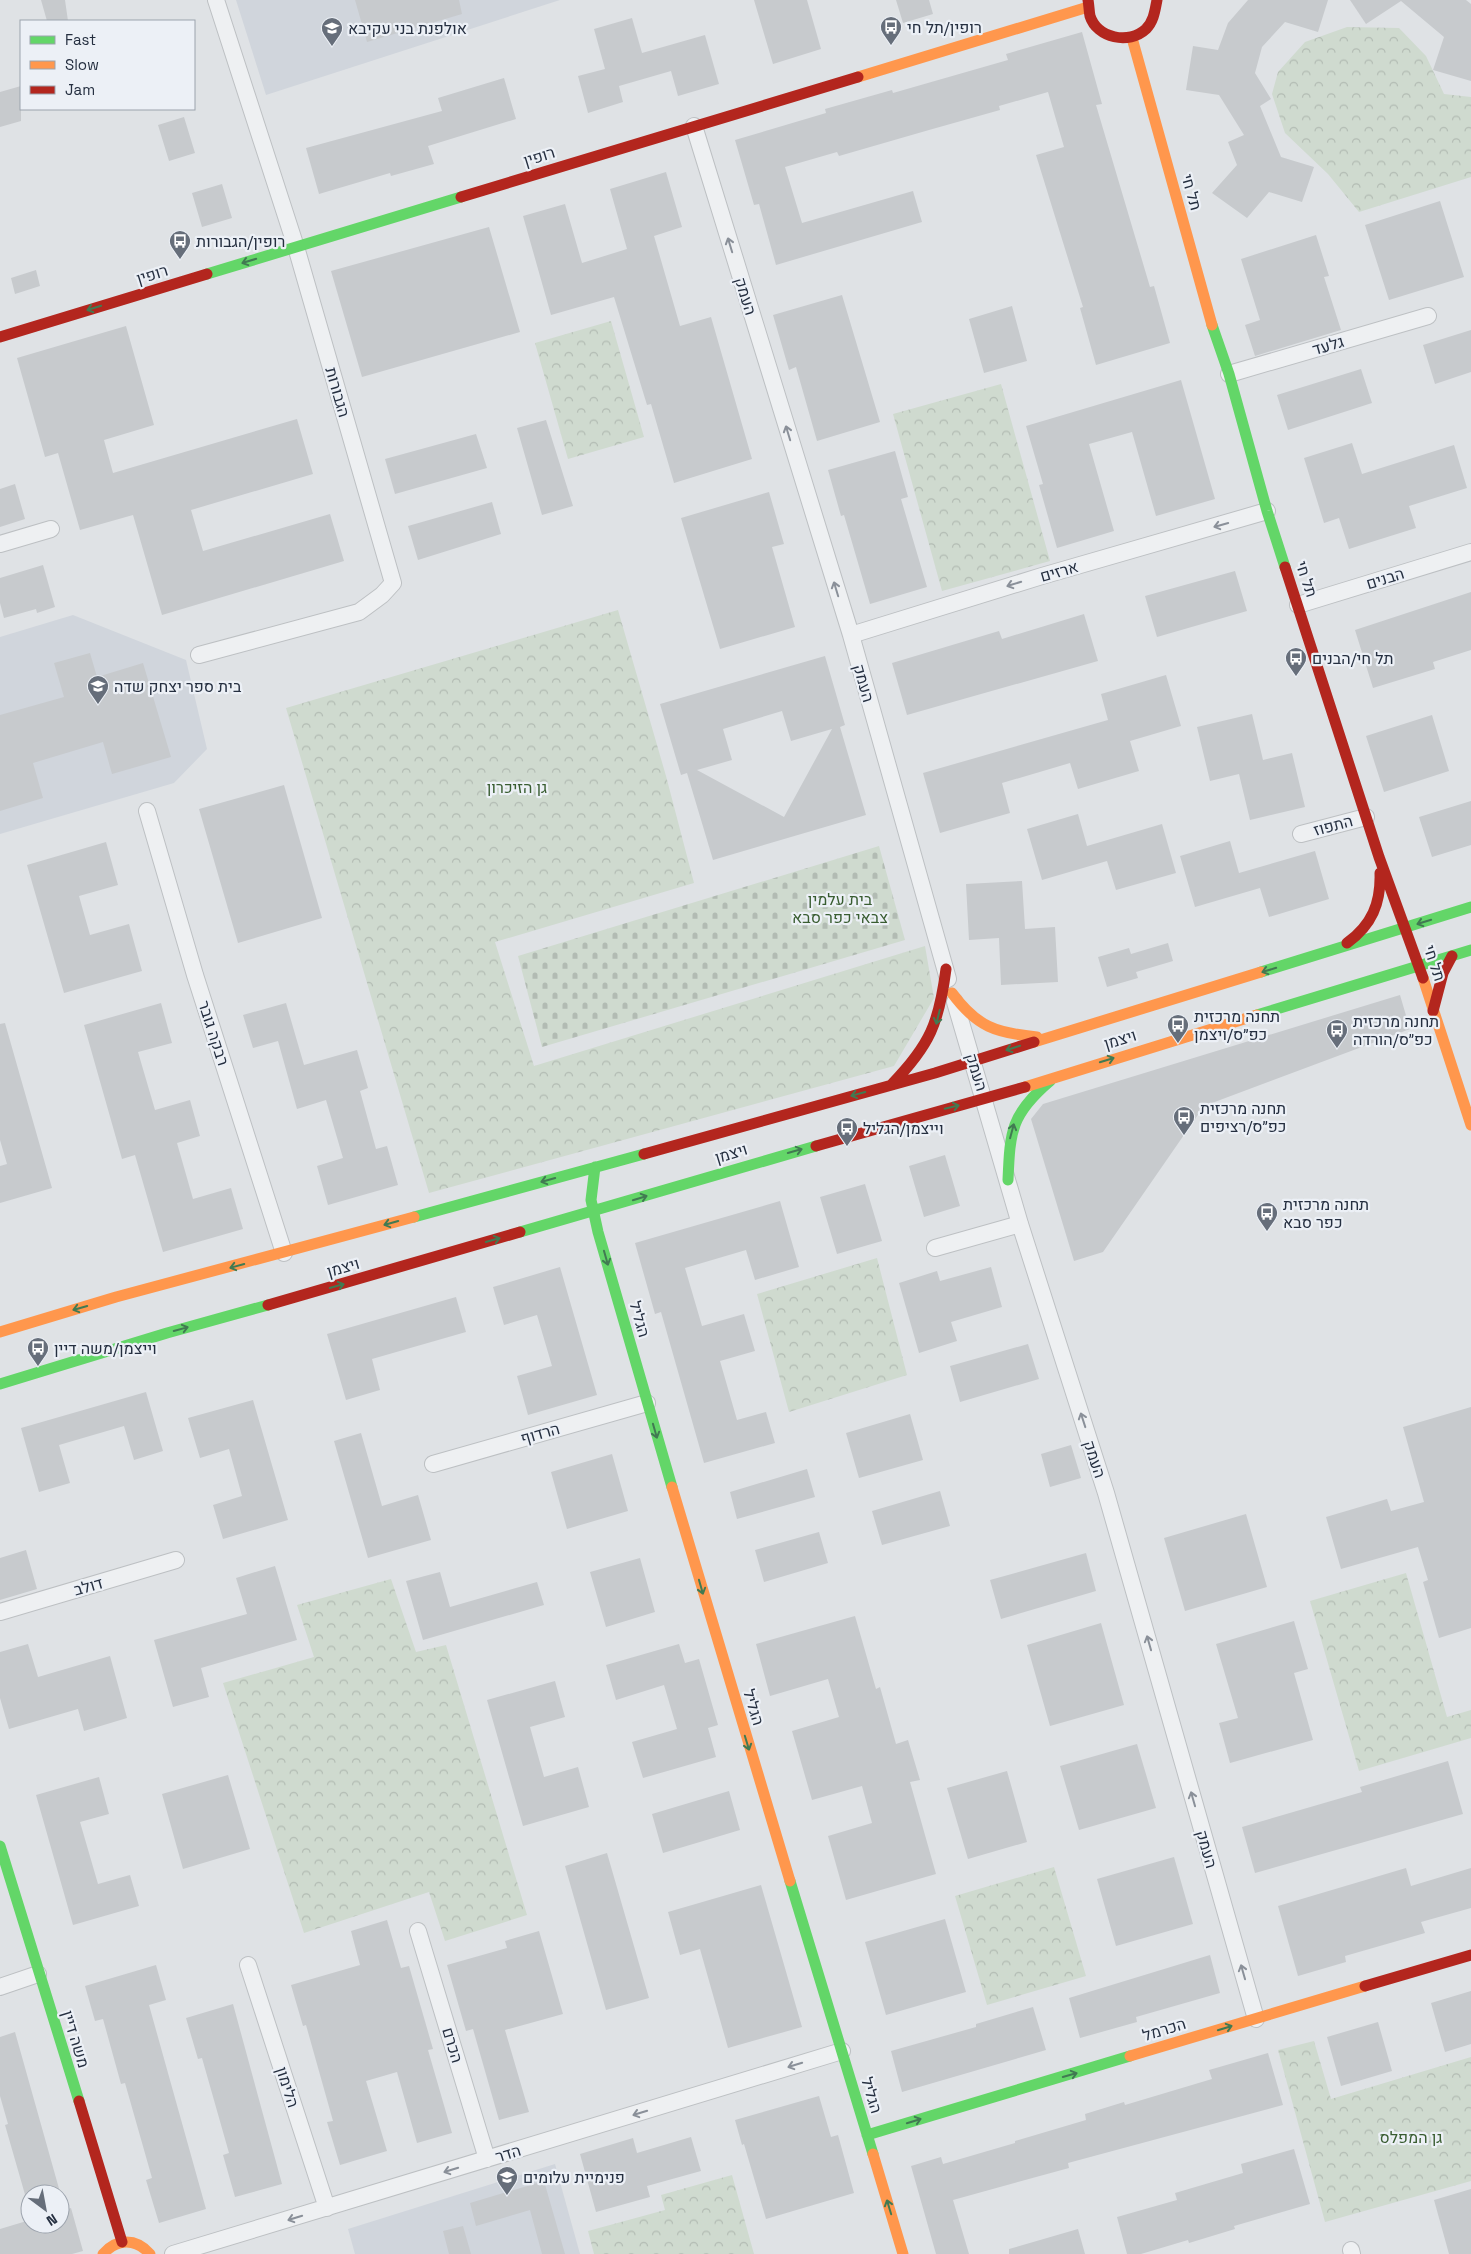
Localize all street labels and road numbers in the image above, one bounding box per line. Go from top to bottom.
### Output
street label: רופין [521,142,558,171]
street label: תל חי [1176,172,1207,213]
street label: רופין [134,260,171,289]
street label: העמק [730,275,761,318]
street label: גלעד [1310,331,1346,360]
street label: הגבורות [320,365,355,420]
street label: ארזים [1038,556,1081,587]
street label: תל חי [1291,558,1322,600]
street label: הבנים [1364,563,1407,594]
street label: העמק [848,662,879,705]
street label: התפוז [1311,810,1355,841]
street label: תל חי [1419,942,1450,984]
street label: רבקה גובר [193,998,234,1068]
street label: ויצמן [1101,1025,1139,1054]
street label: העמק [961,1051,992,1094]
street label: ויצמן [712,1139,750,1168]
street label: ויצמן [324,1253,362,1282]
street label: הגליל [624,1299,655,1340]
street label: הרדוף [518,1418,562,1449]
street label: העמק [1079,1437,1111,1481]
street label: דולב [71,1572,105,1601]
street label: הגליל [738,1686,769,1728]
street label: העמק [1191,1828,1222,1871]
street label: משה דיין [57,2008,94,2070]
street label: הכרמל [1140,2013,1188,2046]
street label: הכרם [437,2025,468,2065]
street label: הלימון [271,2064,304,2110]
street label: הגליל [856,2074,887,2116]
street label: הדר [493,2140,523,2167]

